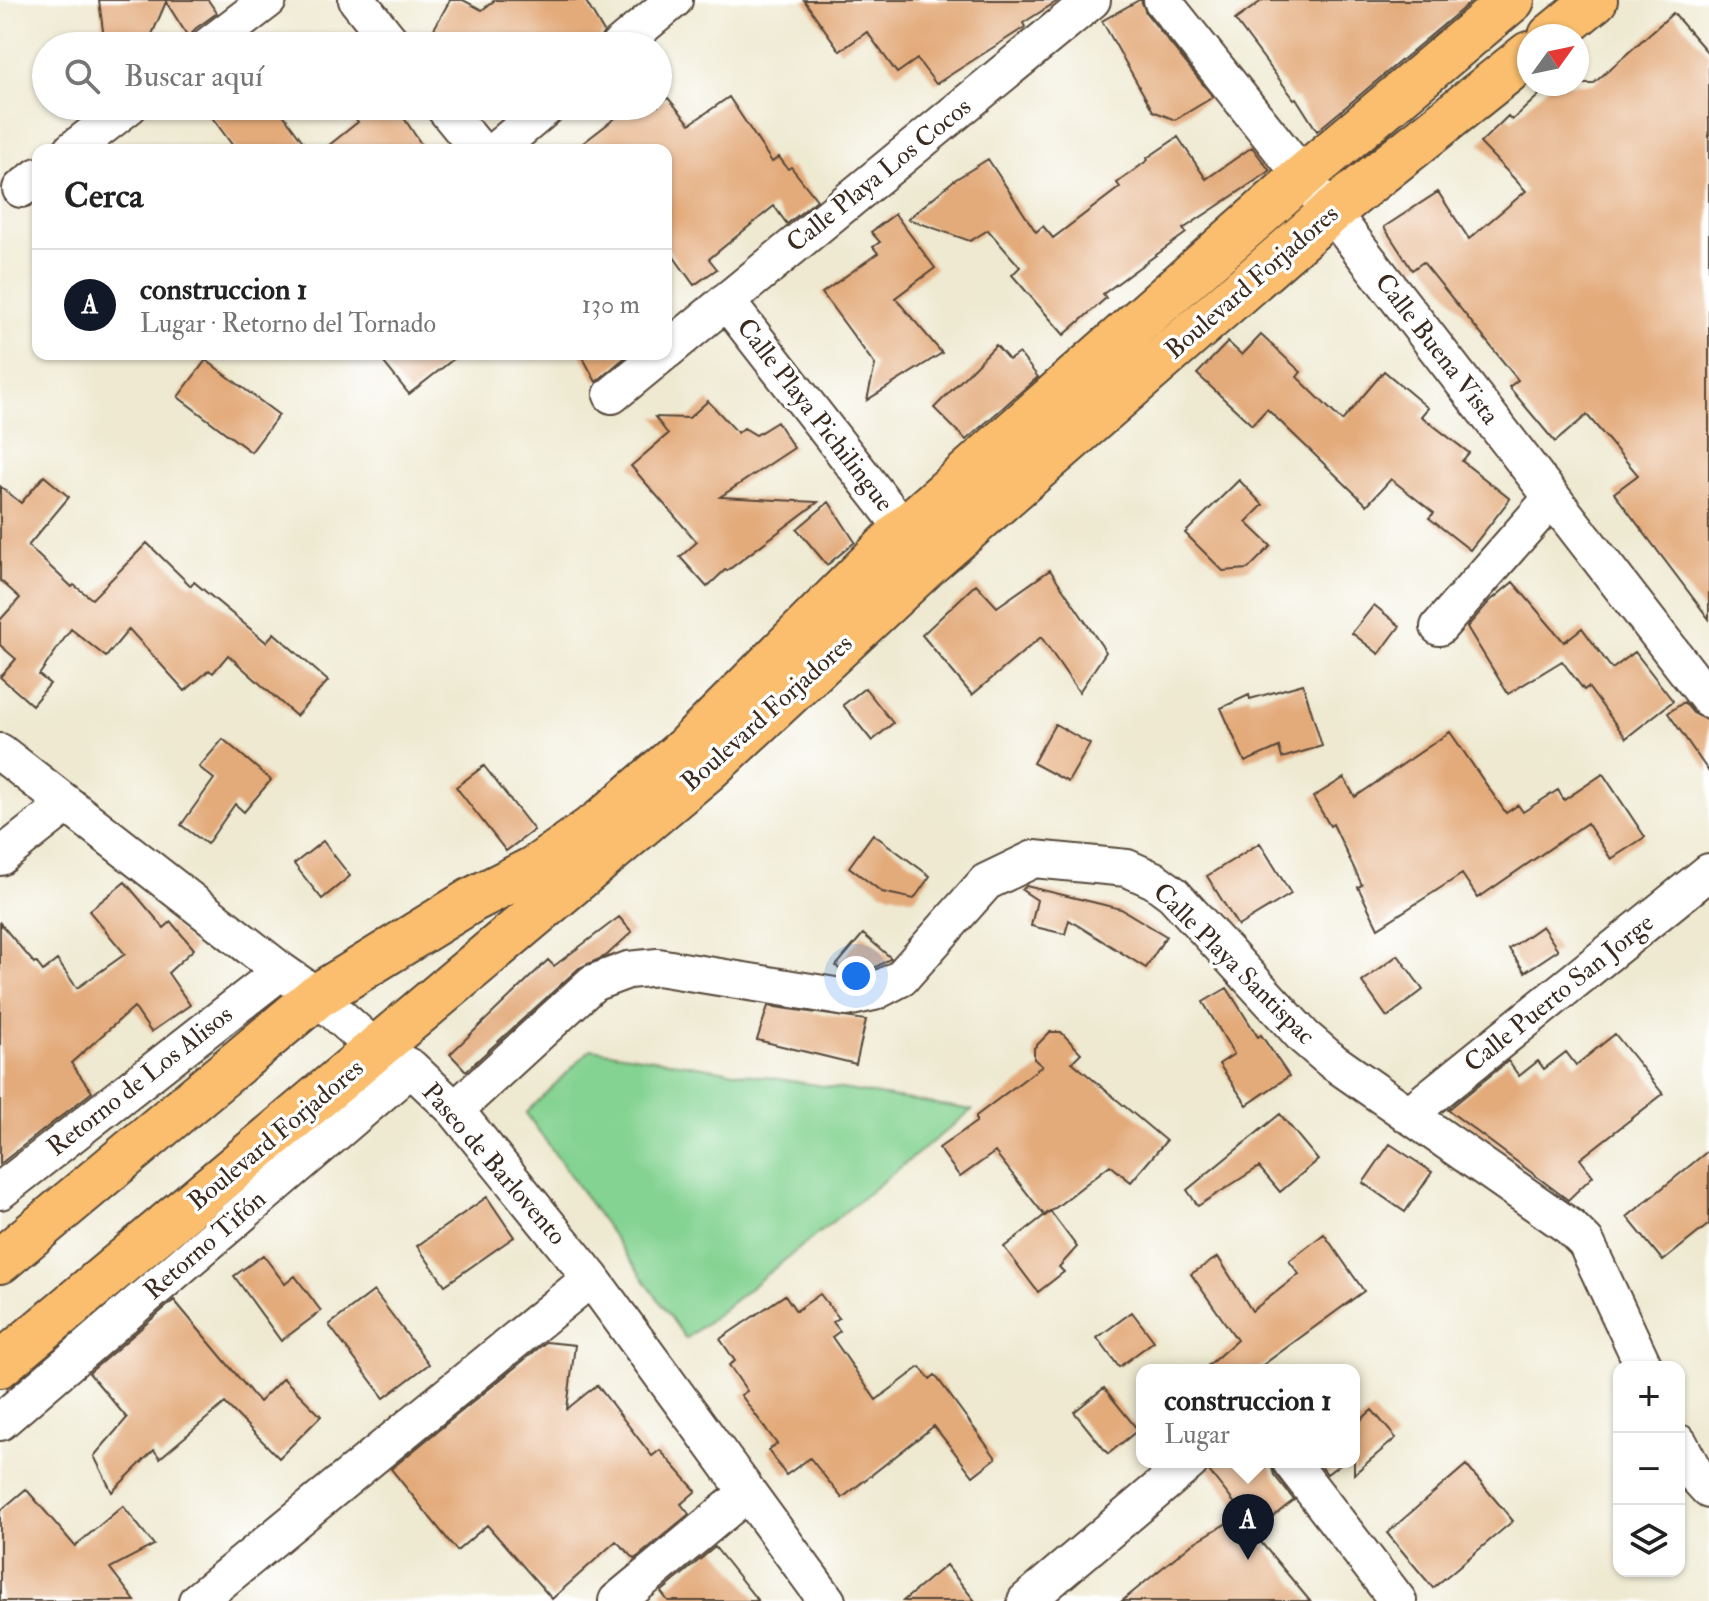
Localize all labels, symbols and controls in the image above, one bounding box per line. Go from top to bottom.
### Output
north arrow [1517,24,1589,96]
search box [32,32,672,120]
icon: search [60,54,104,98]
text: Buscar aquí [124,58,263,95]
street label: Calle Playa Los Cocos [780,91,978,259]
text: Cerca [64,175,143,218]
street label: Boulevard Forjadores [1159,198,1345,366]
street label: Calle Buena Vista [1368,267,1506,431]
text: construccion 1 [140,271,308,308]
text: A [82,289,98,321]
text: 130 m [582,289,640,321]
text: Lugar · Retorno del Tornado [140,308,436,340]
street label: Calle Playa Pichilingue [730,312,900,518]
street label: Boulevard Forjadores [675,628,859,798]
street label: Calle Playa Santispac [1146,876,1322,1052]
street label: Calle Puerto San Jorge [1458,907,1660,1079]
your location [836,956,876,996]
street label: Retorno de Los Alisos [41,999,239,1163]
street label: Boulevard Forjadores [182,1052,370,1218]
street label: Paseo de Barlovento [415,1076,573,1252]
street label: Retorno Tifón [137,1183,273,1307]
map controls [1613,1361,1685,1577]
button: + [1613,1361,1685,1433]
popup [1136,1364,1360,1468]
text: construccion 1 [1164,1382,1332,1419]
text: Lugar [1164,1419,1230,1451]
button: − [1613,1433,1685,1505]
pin: A [1222,1494,1274,1560]
button: layers [1613,1505,1685,1577]

